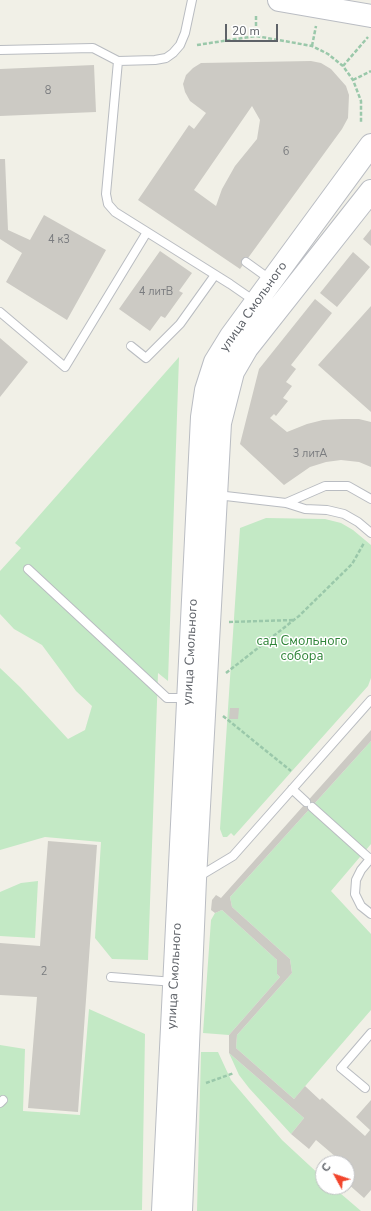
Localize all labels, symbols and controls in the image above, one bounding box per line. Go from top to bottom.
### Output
scale bar [227,16,280,42]
text: 20 m [232,23,260,39]
house number: 8 [45,84,51,98]
house number: 6 [283,145,289,159]
house number: 4 к3 [48,233,70,247]
street label: улица Смольного [217,259,291,355]
house number: 4 литВ [139,285,173,299]
house number: 3 литА [293,447,327,461]
street label: улица Смольного [180,598,202,706]
park label: сад Смольного собора [256,634,348,665]
street label: улица Смольного [164,922,186,1030]
house number: 2 [41,965,47,979]
north arrow [315,1155,355,1195]
text: С [318,1160,334,1175]

